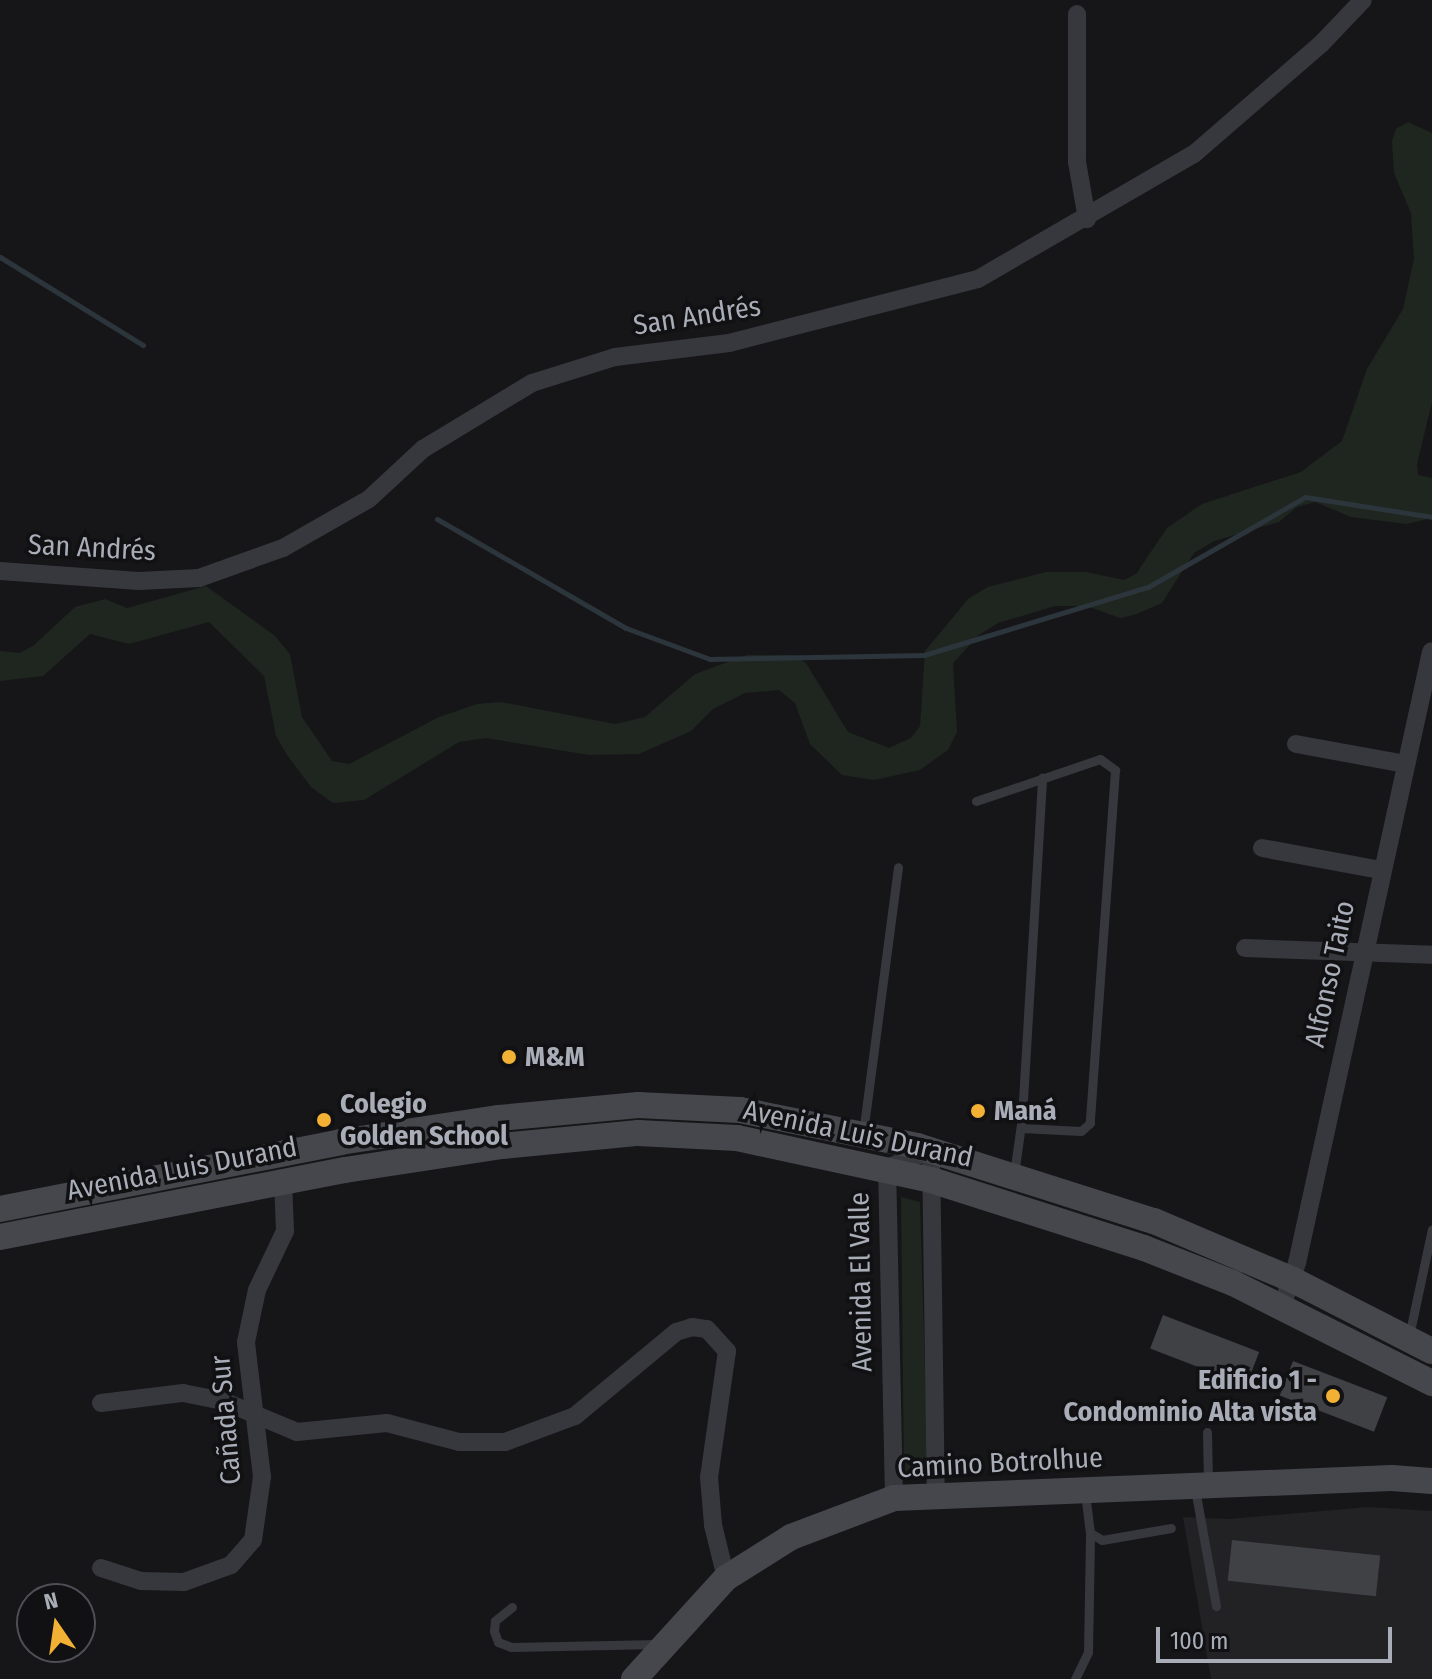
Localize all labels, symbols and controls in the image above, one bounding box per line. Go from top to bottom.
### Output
street label: San Andrés [631,289,763,343]
street label: San Andrés [27,528,157,568]
street label: Alfonso Taito [1298,898,1362,1050]
place label: M&M [525,1040,585,1074]
marker: M&M [500,1048,518,1066]
place label: Colegio Golden School [340,1087,508,1153]
street label: Avenida Luis Durand [740,1093,976,1175]
place label: Maná [994,1094,1057,1128]
marker: Maná [969,1102,987,1120]
marker: Colegio Golden School [315,1111,333,1129]
street label: Avenida Luis Durand [64,1130,300,1208]
street label: Avenida El Valle [843,1192,879,1372]
street label: Cañada Sur [204,1354,248,1486]
place label: Edificio 1 - Condominio Alta vista [1063,1363,1317,1429]
marker: Edificio 1 - Condominio Alta vista [1324,1387,1342,1405]
street label: Camino Botrolhue [896,1441,1104,1485]
north arrow [16,1583,96,1663]
text: N [41,1586,60,1616]
scale bar [1160,1611,1396,1661]
text: 100 m [1170,1627,1228,1655]

